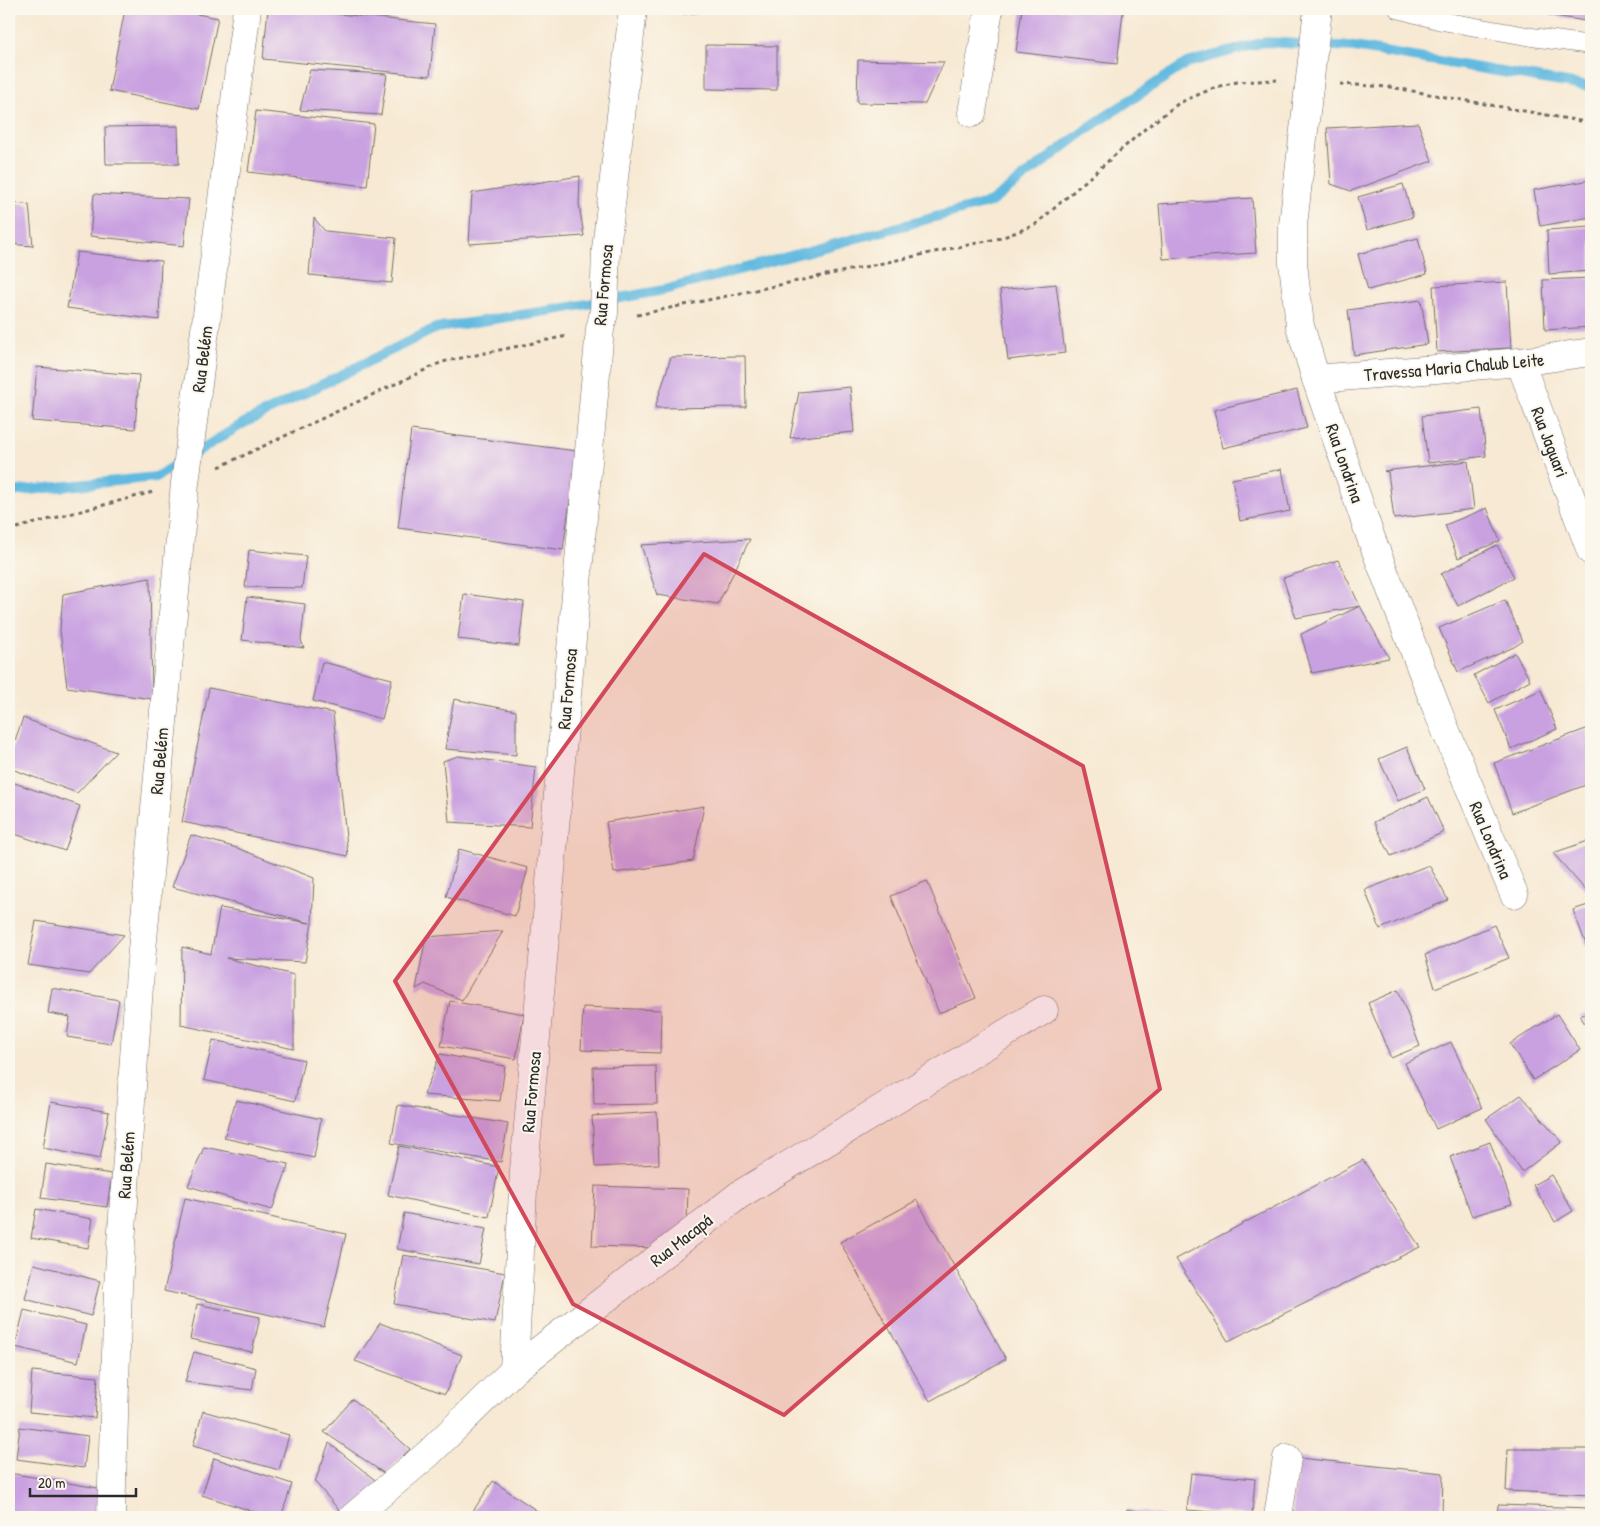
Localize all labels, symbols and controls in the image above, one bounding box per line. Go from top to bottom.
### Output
street label: Rua Formosa [587,244,619,326]
street label: Rua Belém [186,324,218,394]
street label: Travessa Maria Chalub Leite [1363,347,1545,387]
street label: Rua Jaguari [1525,403,1575,481]
street label: Rua Londrina [1320,420,1370,506]
street label: Rua Formosa [551,648,583,730]
street label: Rua Belém [144,727,174,795]
street label: Rua Londrina [1464,797,1518,883]
street label: Rua Formosa [515,1051,547,1133]
street label: Rua Belém [111,1131,141,1199]
street label: Rua Macapá [644,1208,718,1272]
scale bar [30,1466,136,1498]
text: 20 m [38,1472,65,1493]

